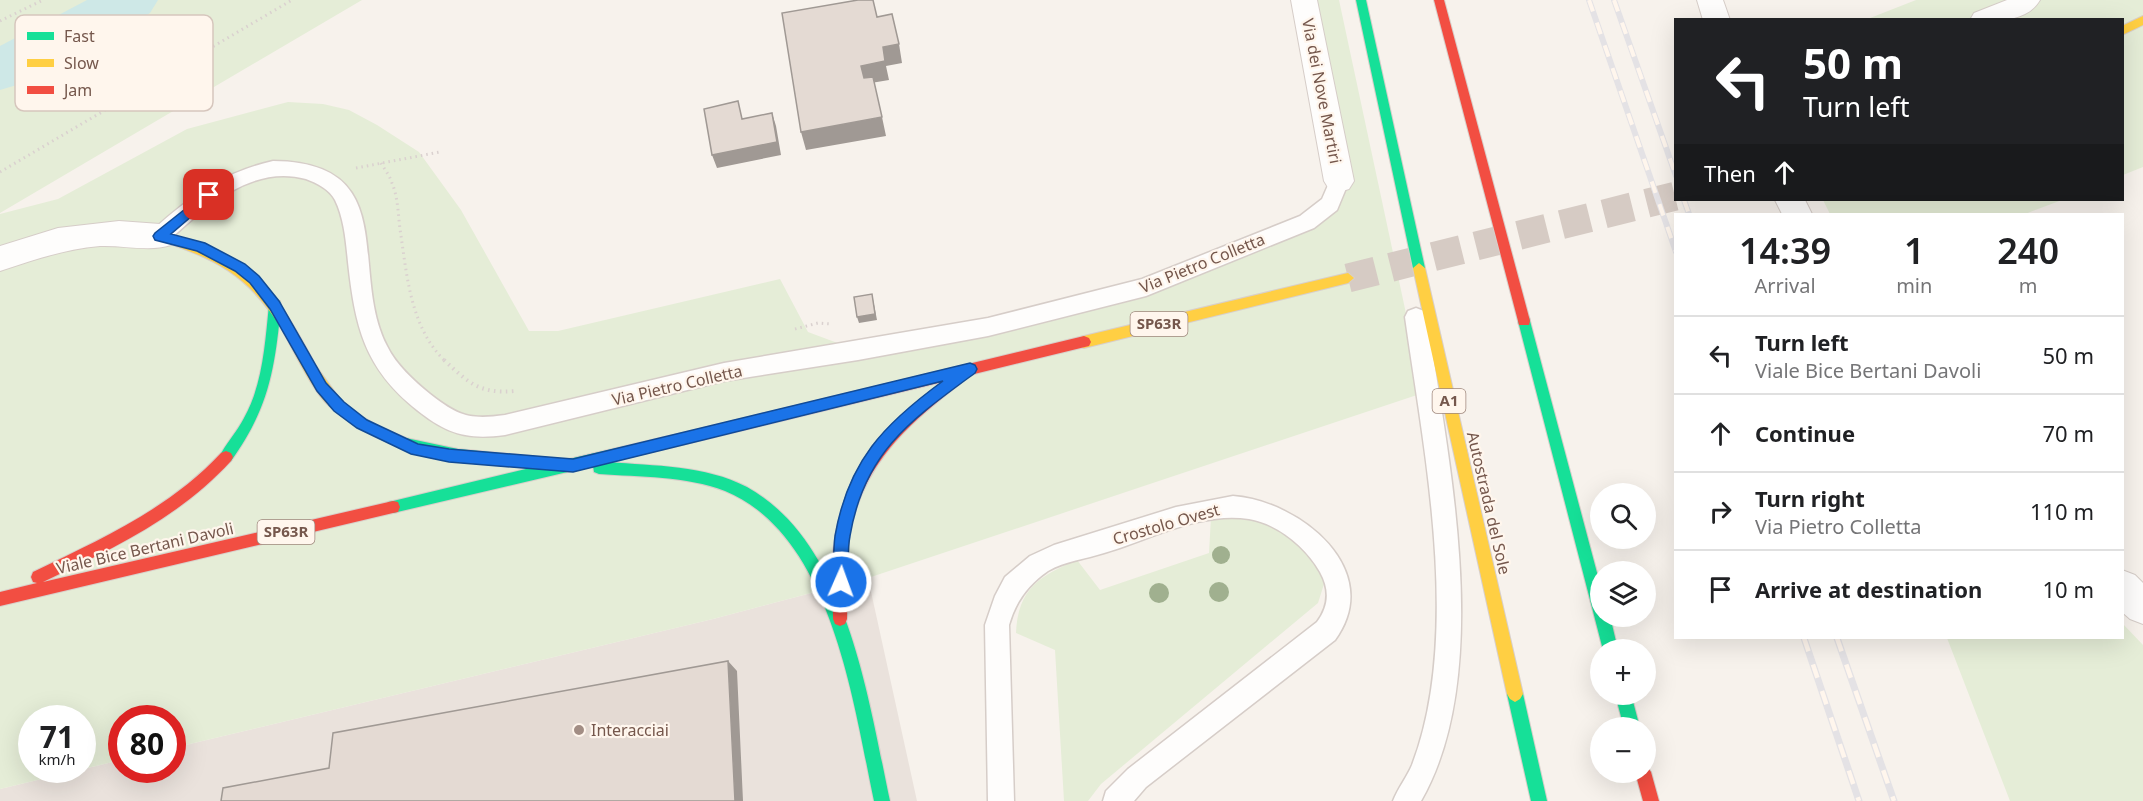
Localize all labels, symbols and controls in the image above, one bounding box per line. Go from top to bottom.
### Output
legend [15,15,213,111]
street label: Via dei Nove Martiri [1297,16,1347,166]
text: Fast [64,25,95,47]
text: 50 m [1803,34,1903,91]
icon: left [1704,42,1782,120]
text: Slow [64,52,99,74]
text: Jam [62,79,92,101]
text: Turn left [1803,88,1909,125]
icon: ahead [1768,156,1801,189]
text: Then [1704,158,1756,188]
pin [183,169,234,220]
icon: arrive [192,178,225,211]
text: 14:39 [1739,226,1831,275]
text: 1 [1904,226,1925,275]
text: 240 [1997,226,2059,275]
street label: Via Pietro Colletta [1136,228,1268,298]
text: Arrival [1755,272,1816,299]
text: min [1896,272,1932,299]
text: m [2019,272,2038,299]
road number: SP63R [1130,312,1188,336]
text: Turn left [1755,327,1849,357]
icon: left [1704,339,1737,372]
text: 50 m [2043,340,2094,370]
text: Viale Bice Bertani Davoli [1755,357,1981,384]
street label: Via Pietro Colletta [610,359,744,411]
road number: A1 [1432,389,1466,413]
icon: ahead [1704,417,1737,450]
text: Continue [1755,418,1855,448]
text: 70 m [2043,418,2094,448]
street label: Autostrada del Sole [1462,429,1516,577]
map controls [1590,483,1656,783]
button: search [1590,483,1656,549]
text: Turn right [1755,483,1865,513]
icon: right [1704,495,1737,528]
text: 110 m [2030,496,2094,526]
street label: Crostolo Ovest [1110,498,1222,550]
text: Via Pietro Colletta [1755,513,1922,540]
street label: Viale Bice Bertani Davoli [54,517,236,579]
road number: SP63R [258,520,314,544]
position arrow [809,550,873,614]
button: layers [1590,561,1656,627]
icon: arrive [1704,573,1737,606]
text: Arrive at destination [1755,574,1982,604]
text: 10 m [2043,574,2094,604]
button: + [1590,639,1656,705]
speed limit sign: 80 [108,705,186,783]
text: 71 [40,716,74,757]
button: − [1590,717,1656,783]
place label: Interacciai [591,719,669,741]
marker: Interacciai [572,723,586,737]
text: km/h [39,749,75,769]

